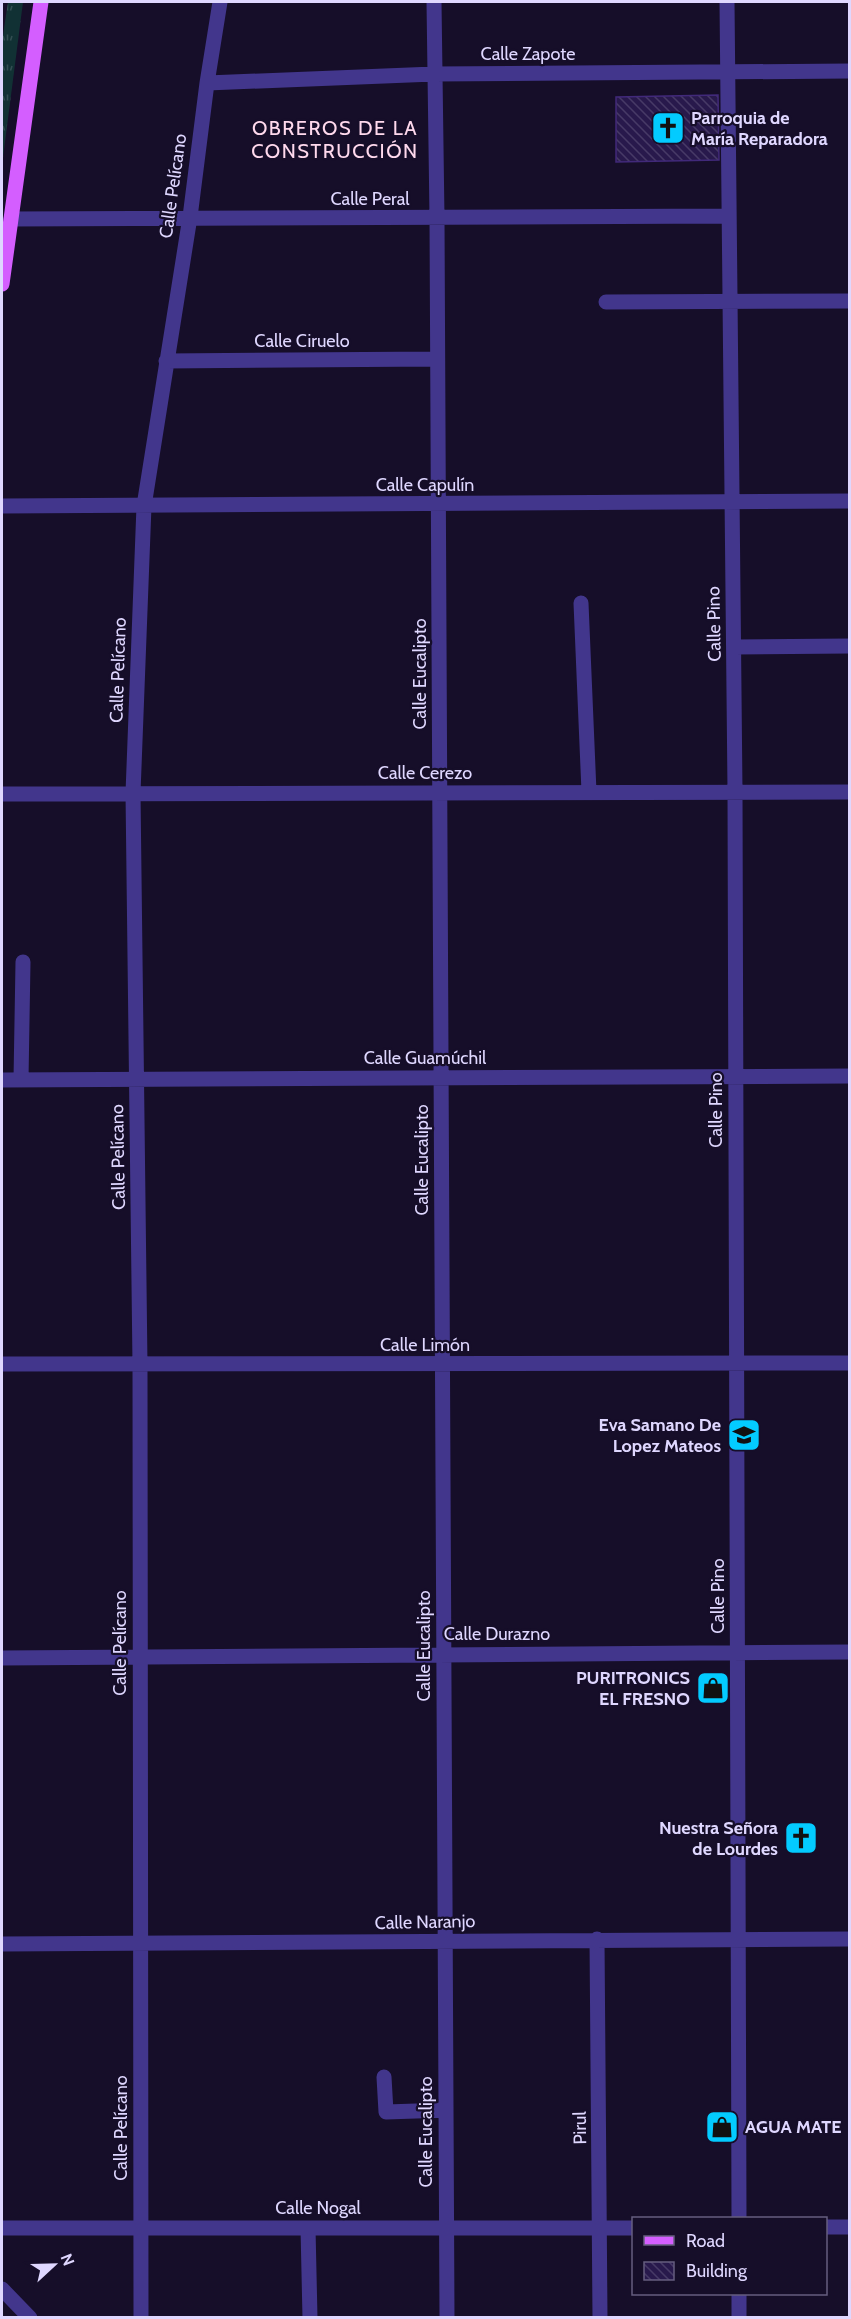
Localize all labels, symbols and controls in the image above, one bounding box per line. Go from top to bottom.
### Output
street label: Calle Zapote [481,43,575,65]
place label: Parroquia de María Reparadora [691,107,828,150]
church icon: Parroquia de María Reparadora [650,110,686,146]
district label: OBREROS DE LA CONSTRUCCIÓN [251,116,419,163]
street label: Calle Pelícano [155,132,191,240]
street label: Calle Peral [330,188,410,210]
street label: Calle Ciruelo [254,330,350,352]
street label: Calle Capulín [376,474,474,496]
street label: Calle Pino [702,586,726,662]
street label: Calle Pelícano [105,617,131,723]
street label: Calle Eucalipto [409,618,431,730]
street label: Calle Cerezo [378,762,472,784]
street label: Calle Guamúchil [364,1047,487,1069]
street label: Calle Pino [705,1072,727,1148]
street label: Calle Pelícano [106,1104,130,1210]
street label: Calle Eucalipto [411,1104,433,1216]
street label: Calle Limón [380,1334,470,1356]
place label: Eva Samano De Lopez Mateos [599,1414,721,1457]
school or university icon: Eva Samano De Lopez Mateos [726,1417,762,1453]
street label: Calle Pino [707,1558,729,1634]
street label: Calle Pelícano [109,1590,131,1696]
street label: Calle Eucalipto [413,1590,435,1702]
street label: Calle Durazno [444,1623,550,1645]
place label: PURITRONICS EL FRESNO [576,1667,690,1710]
shop icon: PURITRONICS EL FRESNO [695,1670,731,1706]
place label: Nuestra Señora de Lourdes [659,1817,778,1860]
church icon: Nuestra Señora de Lourdes [783,1820,819,1856]
street label: Calle Naranjo [375,1910,476,1934]
street label: Calle Pelícano [110,2075,132,2181]
street label: Calle Eucalipto [415,2076,437,2188]
shop icon: AGUA MATE [704,2109,740,2145]
street label: Pirul [569,2110,591,2145]
place label: AGUA MATE [745,2116,841,2138]
street label: Calle Nogal [275,2197,362,2219]
legend [632,2217,827,2295]
text: Road [686,2230,725,2252]
north arrow [24,2235,84,2295]
text: N [57,2251,78,2268]
text: Building [686,2260,748,2282]

